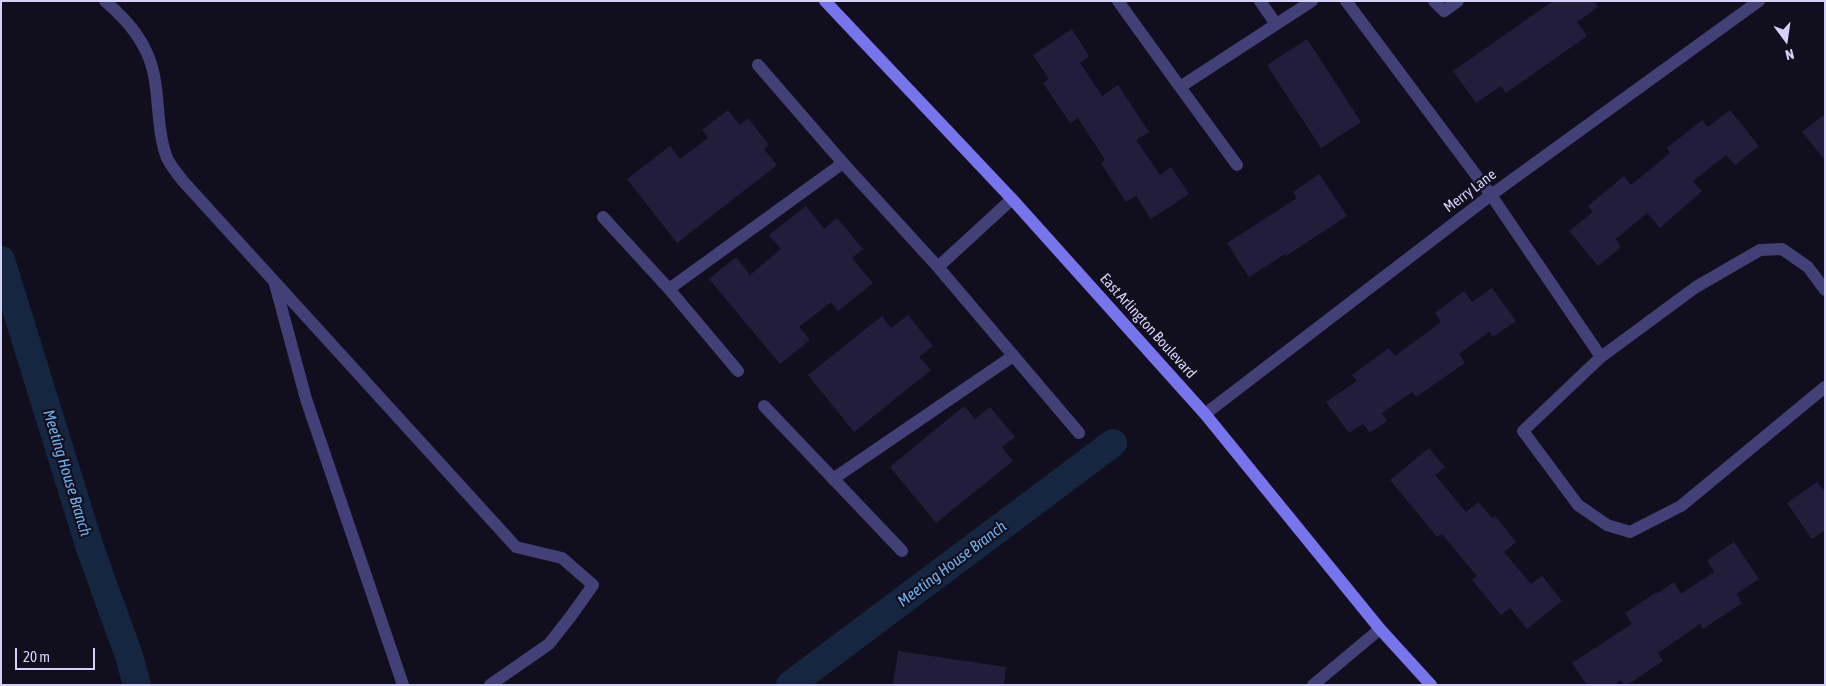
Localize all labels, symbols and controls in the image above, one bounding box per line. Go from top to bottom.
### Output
north arrow [1761,15,1811,65]
text: N [1784,46,1796,63]
street label: Merry Lane [1440,166,1500,216]
street label: East Arlington Boulevard [1096,270,1200,382]
water label: Meeting House Branch [39,408,95,538]
water label: Meeting House Branch [894,517,1010,611]
scale bar [18,638,98,670]
text: 20 m [23,648,50,665]

